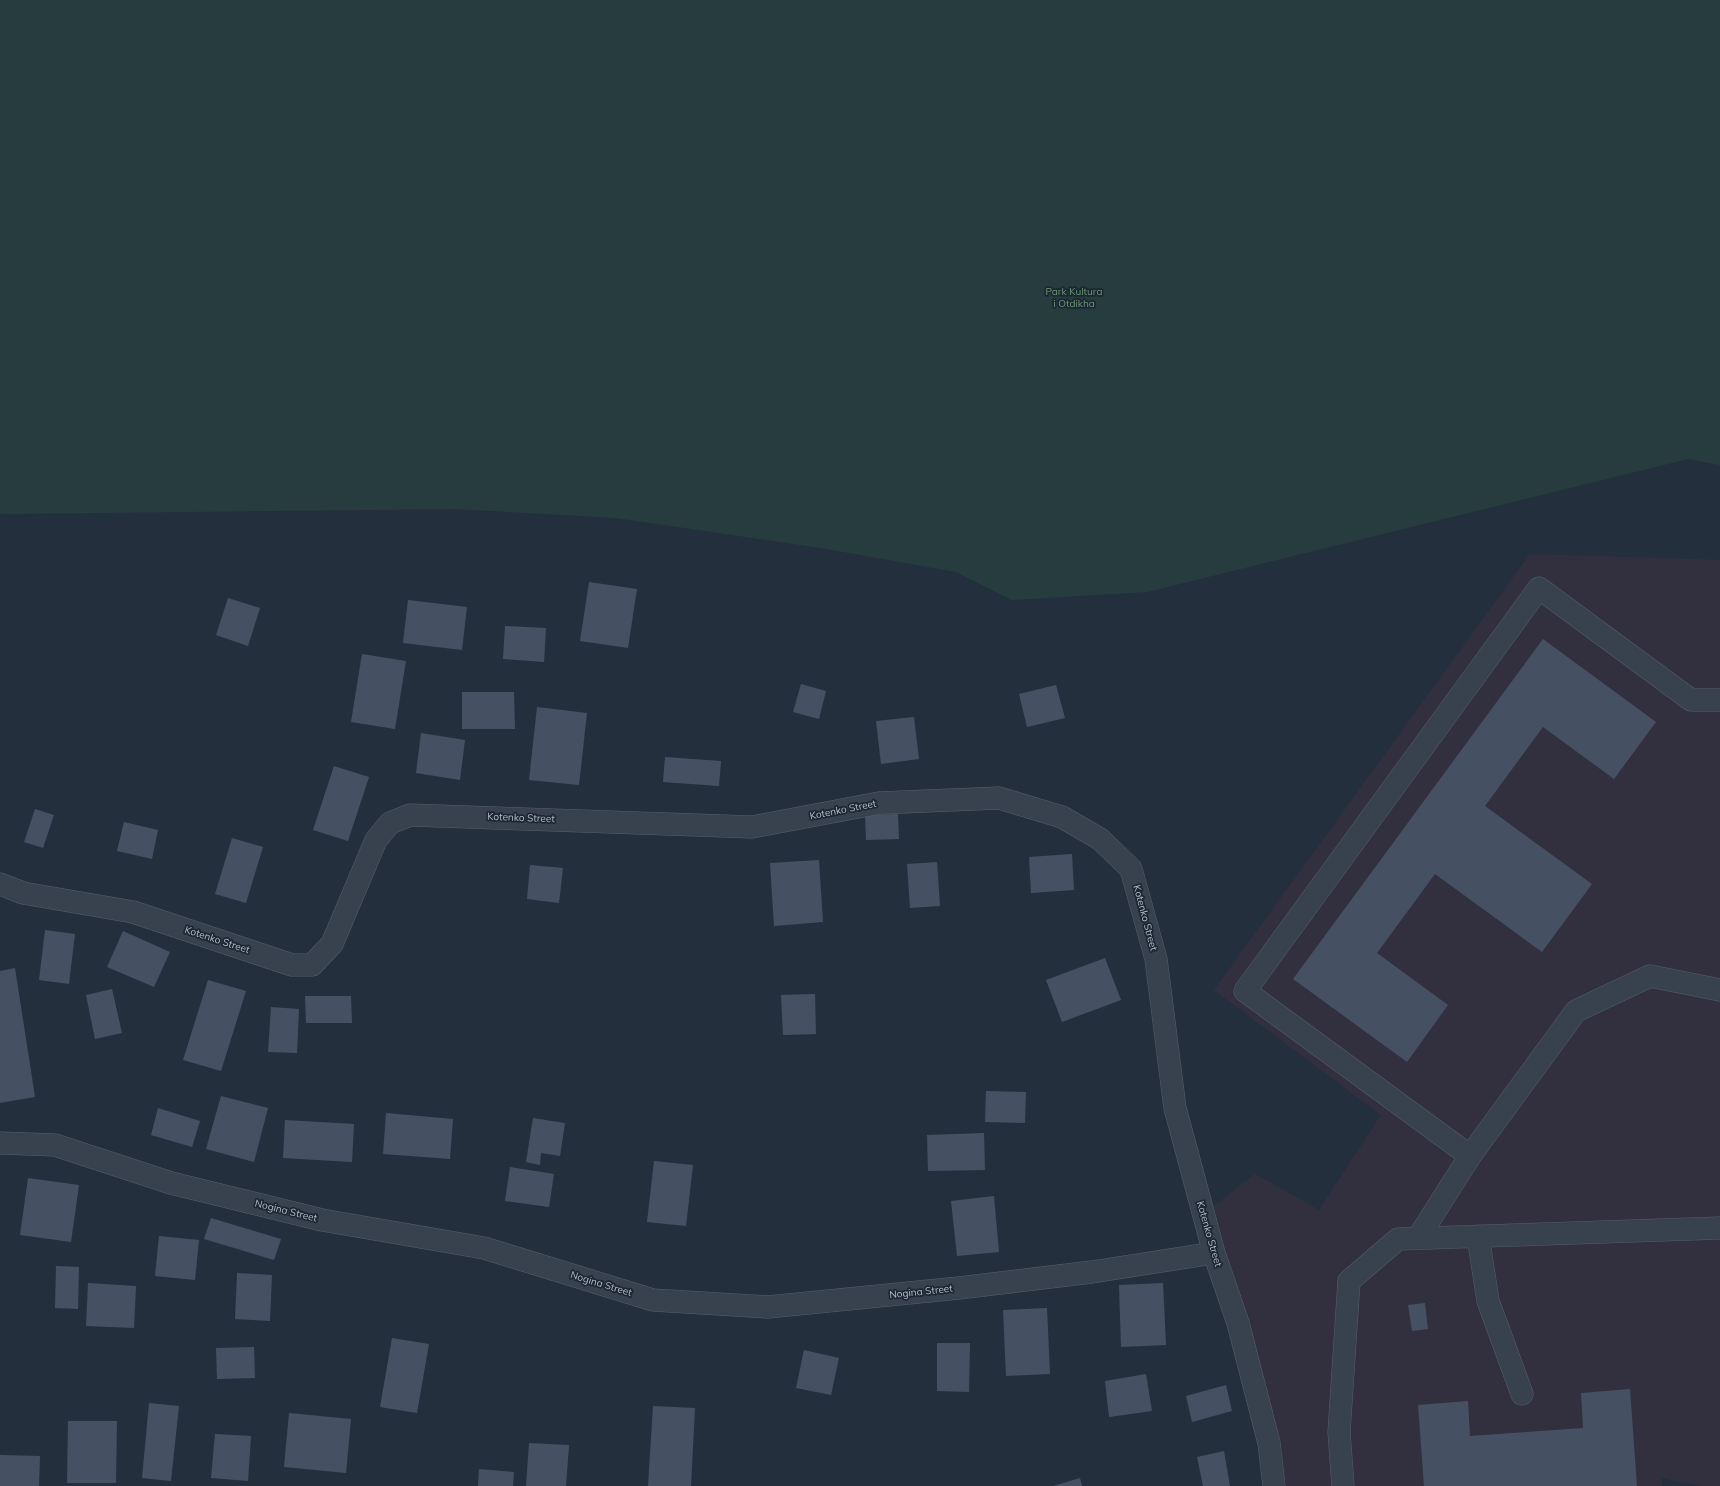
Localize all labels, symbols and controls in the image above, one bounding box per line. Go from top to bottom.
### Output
park label: Park Kultura i Otdikha [1046,286,1102,310]
street label: Kotenko Street [809,798,877,822]
street label: Kotenko Street [487,811,555,825]
street label: Kotenko Street [1130,884,1160,952]
street label: Kotenko Street [183,924,251,956]
street label: Nogina Street [254,1197,318,1225]
street label: Kotenko Street [1194,1200,1224,1268]
street label: Nogina Street [569,1269,633,1299]
street label: Nogina Street [889,1283,953,1301]

